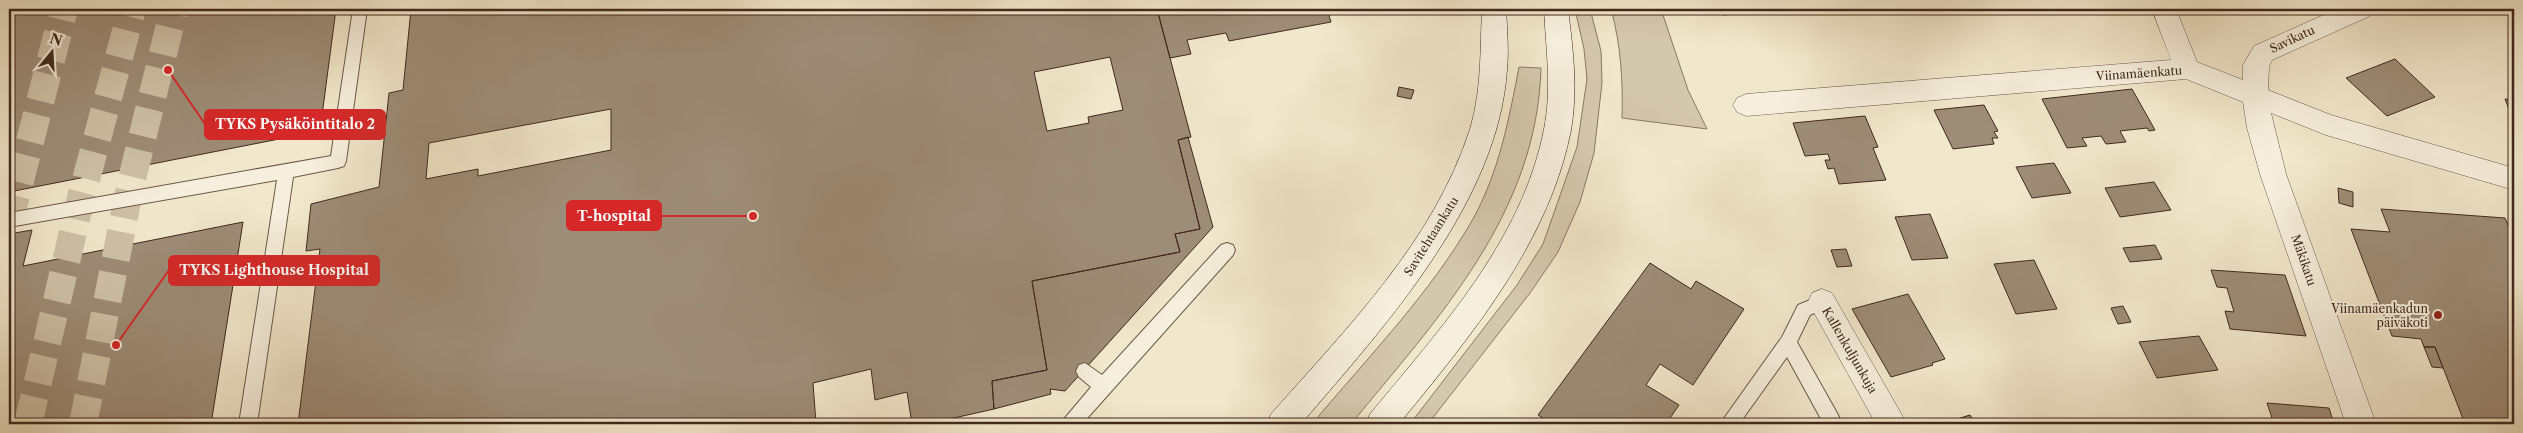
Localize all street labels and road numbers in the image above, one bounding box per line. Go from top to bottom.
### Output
street label: Savikatu [2267,22,2317,56]
street label: Viinamäenkatu [2094,62,2183,84]
street label: Savitehtaankatu [1401,193,1462,278]
street label: Mäkikatu [2288,232,2320,288]
street label: Kallenkuljunkuja [1819,304,1881,396]

